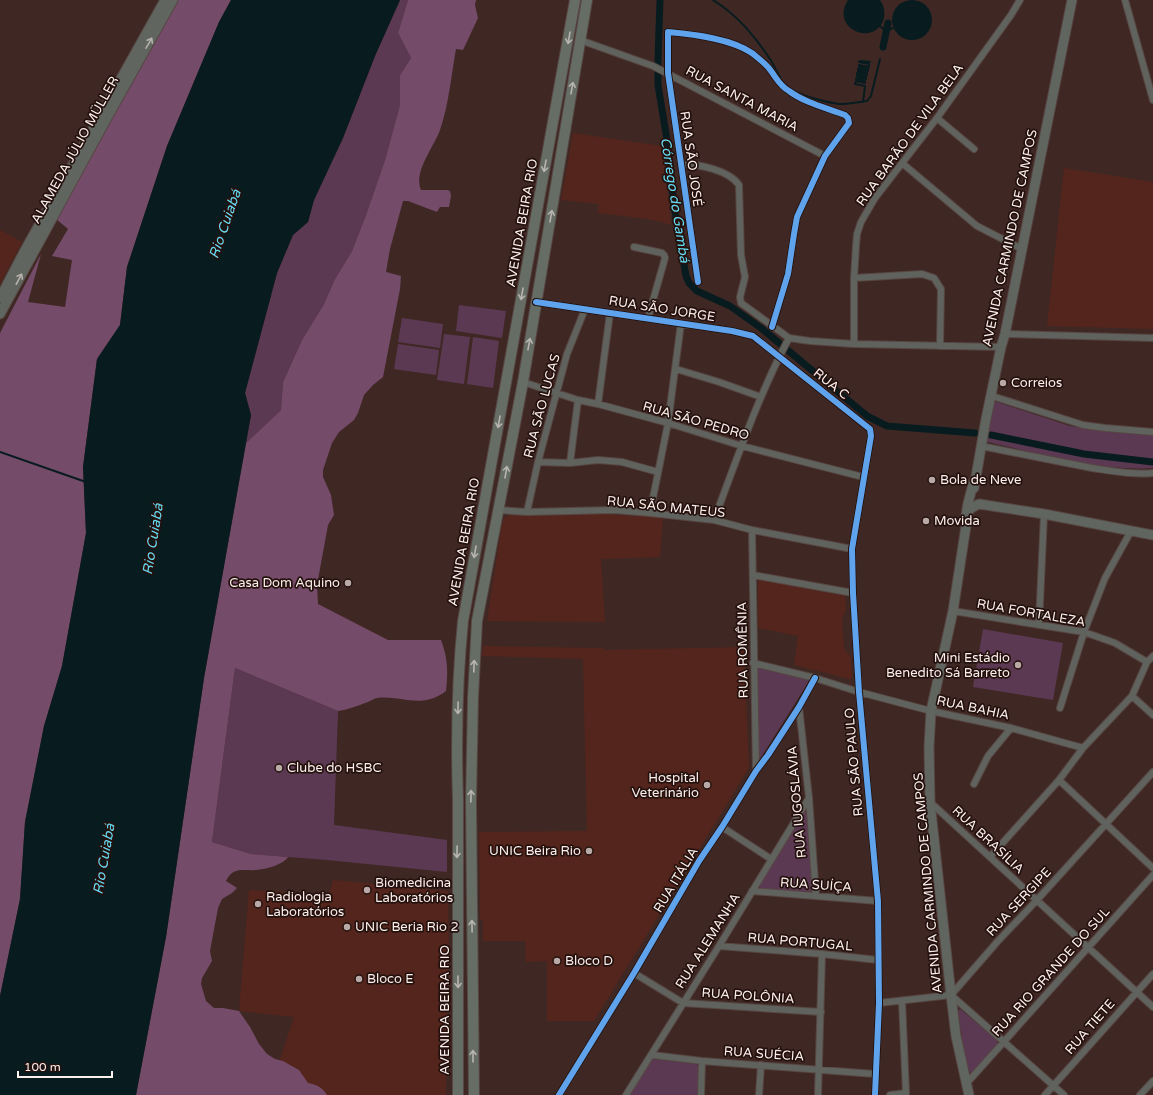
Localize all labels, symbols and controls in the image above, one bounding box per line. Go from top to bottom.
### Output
one-way arrow [565,32,573,45]
one-way arrow [146,37,154,49]
street label: RUA BARÃO DE VILA BELA [853,60,967,209]
street label: RUA SANTA MARIA [683,63,801,136]
street label: ALAMEDA JÚLIO MÜLLER [28,73,122,227]
one-way arrow [568,82,576,95]
street label: RUA SÃO JOSÉ [676,110,706,208]
street label: AVENIDA CARMINDO DE CAMPOS [979,128,1041,348]
water label: Córrego do Gambá [657,136,693,265]
street label: AVENIDA BEIRA RIO [503,158,541,288]
one-way arrow [541,159,549,172]
water label: Rio Cuiabá [205,186,245,261]
one-way arrow [547,210,555,223]
one-way arrow [15,273,23,285]
one-way arrow [518,287,526,300]
street label: RUA SÃO JORGE [608,293,716,325]
one-way arrow [525,338,533,351]
street label: RUA SÃO LUCAS [520,352,564,460]
street label: RUA C [810,365,852,403]
place label: Correios [1011,375,1062,391]
marker: Correios [998,378,1008,388]
street label: RUA SÃO PEDRO [641,398,751,444]
one-way arrow [495,415,503,428]
one-way arrow [502,466,510,479]
place label: Bola de Neve [940,472,1021,488]
marker: Bola de Neve [927,475,937,485]
street label: AVENIDA BEIRA RIO [445,477,483,607]
street label: RUA SÃO MATEUS [606,493,726,521]
water label: Rio Cuiabá [139,501,167,576]
place label: Movida [934,513,980,529]
marker: Movida [921,516,931,526]
one-way arrow [471,545,479,558]
place label: Casa Dom Aquino [229,575,340,591]
marker: Casa Dom Aquino [343,578,353,588]
street label: RUA FORTALEZA [975,596,1087,630]
street label: RUA ROMÊNIA [734,601,752,698]
place label: Mini Estádio Benedito Sá Barreto [886,650,1010,681]
one-way arrow [471,660,478,673]
marker: Mini Estádio Benedito Sá Barreto [1013,660,1023,670]
street label: RUA BAHIA [935,692,1011,724]
one-way arrow [454,701,462,714]
street label: RUA SÃO PAULO [841,707,867,817]
street label: RUA IUGOSLÁVIA [784,745,810,859]
place label: Clube do HSBC [287,760,381,776]
marker: Clube do HSBC [274,763,284,773]
place label: Hospital Veterinário [632,770,699,801]
street label: AVENIDA CARMINDO DE CAMPOS [910,772,946,994]
marker: Hospital Veterinário [702,780,712,790]
one-way arrow [467,790,475,803]
street label: RUA BRASÍLIA [949,803,1027,878]
water label: Rio Cuiabá [89,821,119,896]
place label: UNIC Beira Rio [489,843,581,859]
street label: RUA ITÁLIA [650,844,702,916]
one-way arrow [454,845,461,858]
marker: UNIC Beira Rio [584,846,594,856]
street label: RUA SERGIPE [983,864,1055,940]
place label: Biomedicina Laboratórios [375,875,453,906]
street label: RUA SUÍÇA [779,875,853,896]
marker: Biomedicina Laboratórios [362,885,372,895]
place label: Radiologia Laboratórios [266,889,344,920]
street label: RUA ALEMANHA [672,890,744,992]
marker: Radiologia Laboratórios [253,899,263,909]
street label: RUA RIO GRANDE DO SUL [989,904,1114,1040]
place label: UNIC Beria Rio 2 [355,919,459,935]
one-way arrow [468,920,476,933]
marker: UNIC Beria Rio 2 [342,922,352,932]
street label: RUA PORTUGAL [747,929,854,955]
street label: AVENIDA BEIRA RIO [437,945,453,1075]
place label: Bloco D [565,953,613,969]
marker: Bloco D [552,956,562,966]
place label: Bloco E [367,971,414,987]
marker: Bloco E [354,974,364,984]
one-way arrow [454,975,462,988]
street label: RUA POLÔNIA [701,985,795,1007]
street label: RUA TIETE [1062,996,1118,1058]
street label: RUA SUÉCIA [723,1043,805,1065]
one-way arrow [469,1050,477,1063]
scale bar [18,1053,112,1079]
text: 100 m [24,1060,61,1074]

